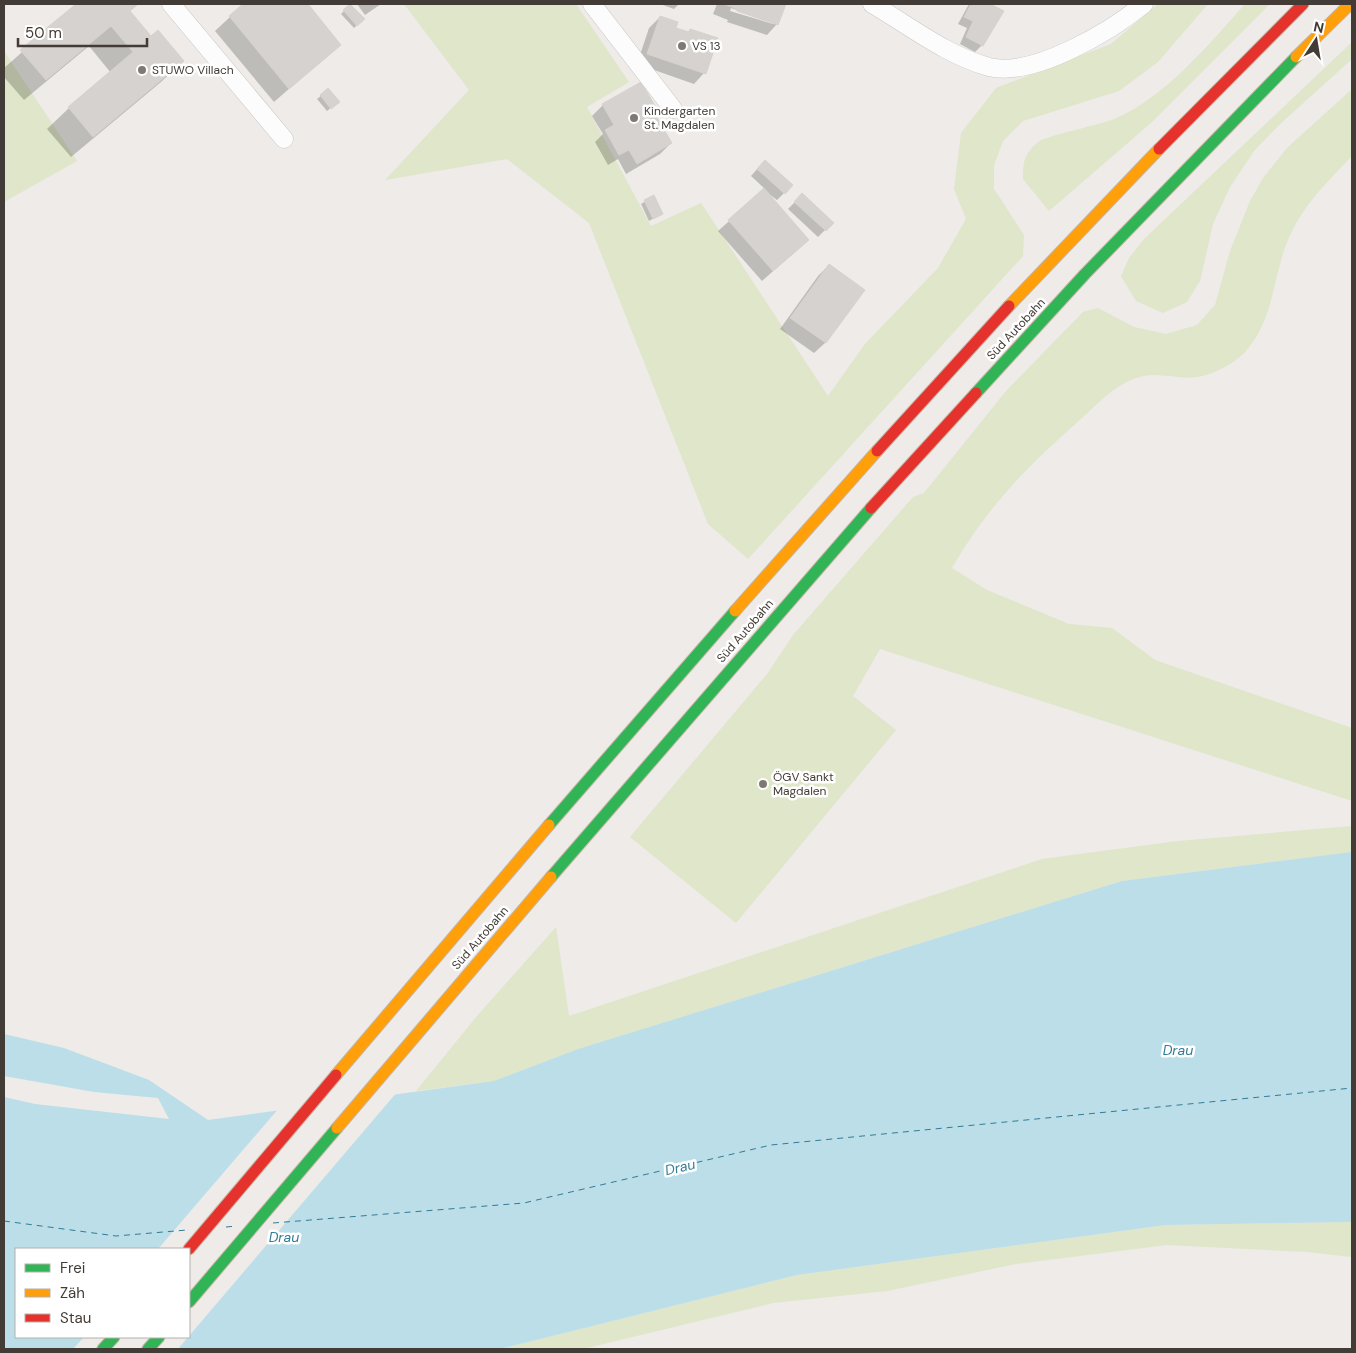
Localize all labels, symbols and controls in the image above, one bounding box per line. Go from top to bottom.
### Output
scale bar [18,15,146,47]
north arrow [1291,15,1341,65]
text: N [1312,17,1326,37]
text: 50 m [25,23,62,43]
place label: VS 13 [692,38,721,54]
marker: VS 13 [676,40,688,52]
place label: STUWO Villach [152,62,234,78]
marker: STUWO Villach [136,64,148,76]
place label: Kindergarten St. Magdalen [644,103,715,133]
marker: Kindergarten St. Magdalen [628,112,640,124]
street label: Süd Autobahn [983,295,1049,363]
street label: Süd Autobahn [713,596,777,666]
place label: ÖGV Sankt Magdalen [773,769,834,799]
marker: ÖGV Sankt Magdalen [757,778,769,790]
street label: Süd Autobahn [448,903,512,973]
water label: Drau [1163,1041,1193,1059]
water label: Drau [663,1155,697,1179]
water label: Drau [269,1228,299,1246]
legend [15,1248,190,1338]
text: Frei [60,1258,85,1278]
text: Zäh [60,1283,85,1303]
text: Stau [60,1308,91,1328]

